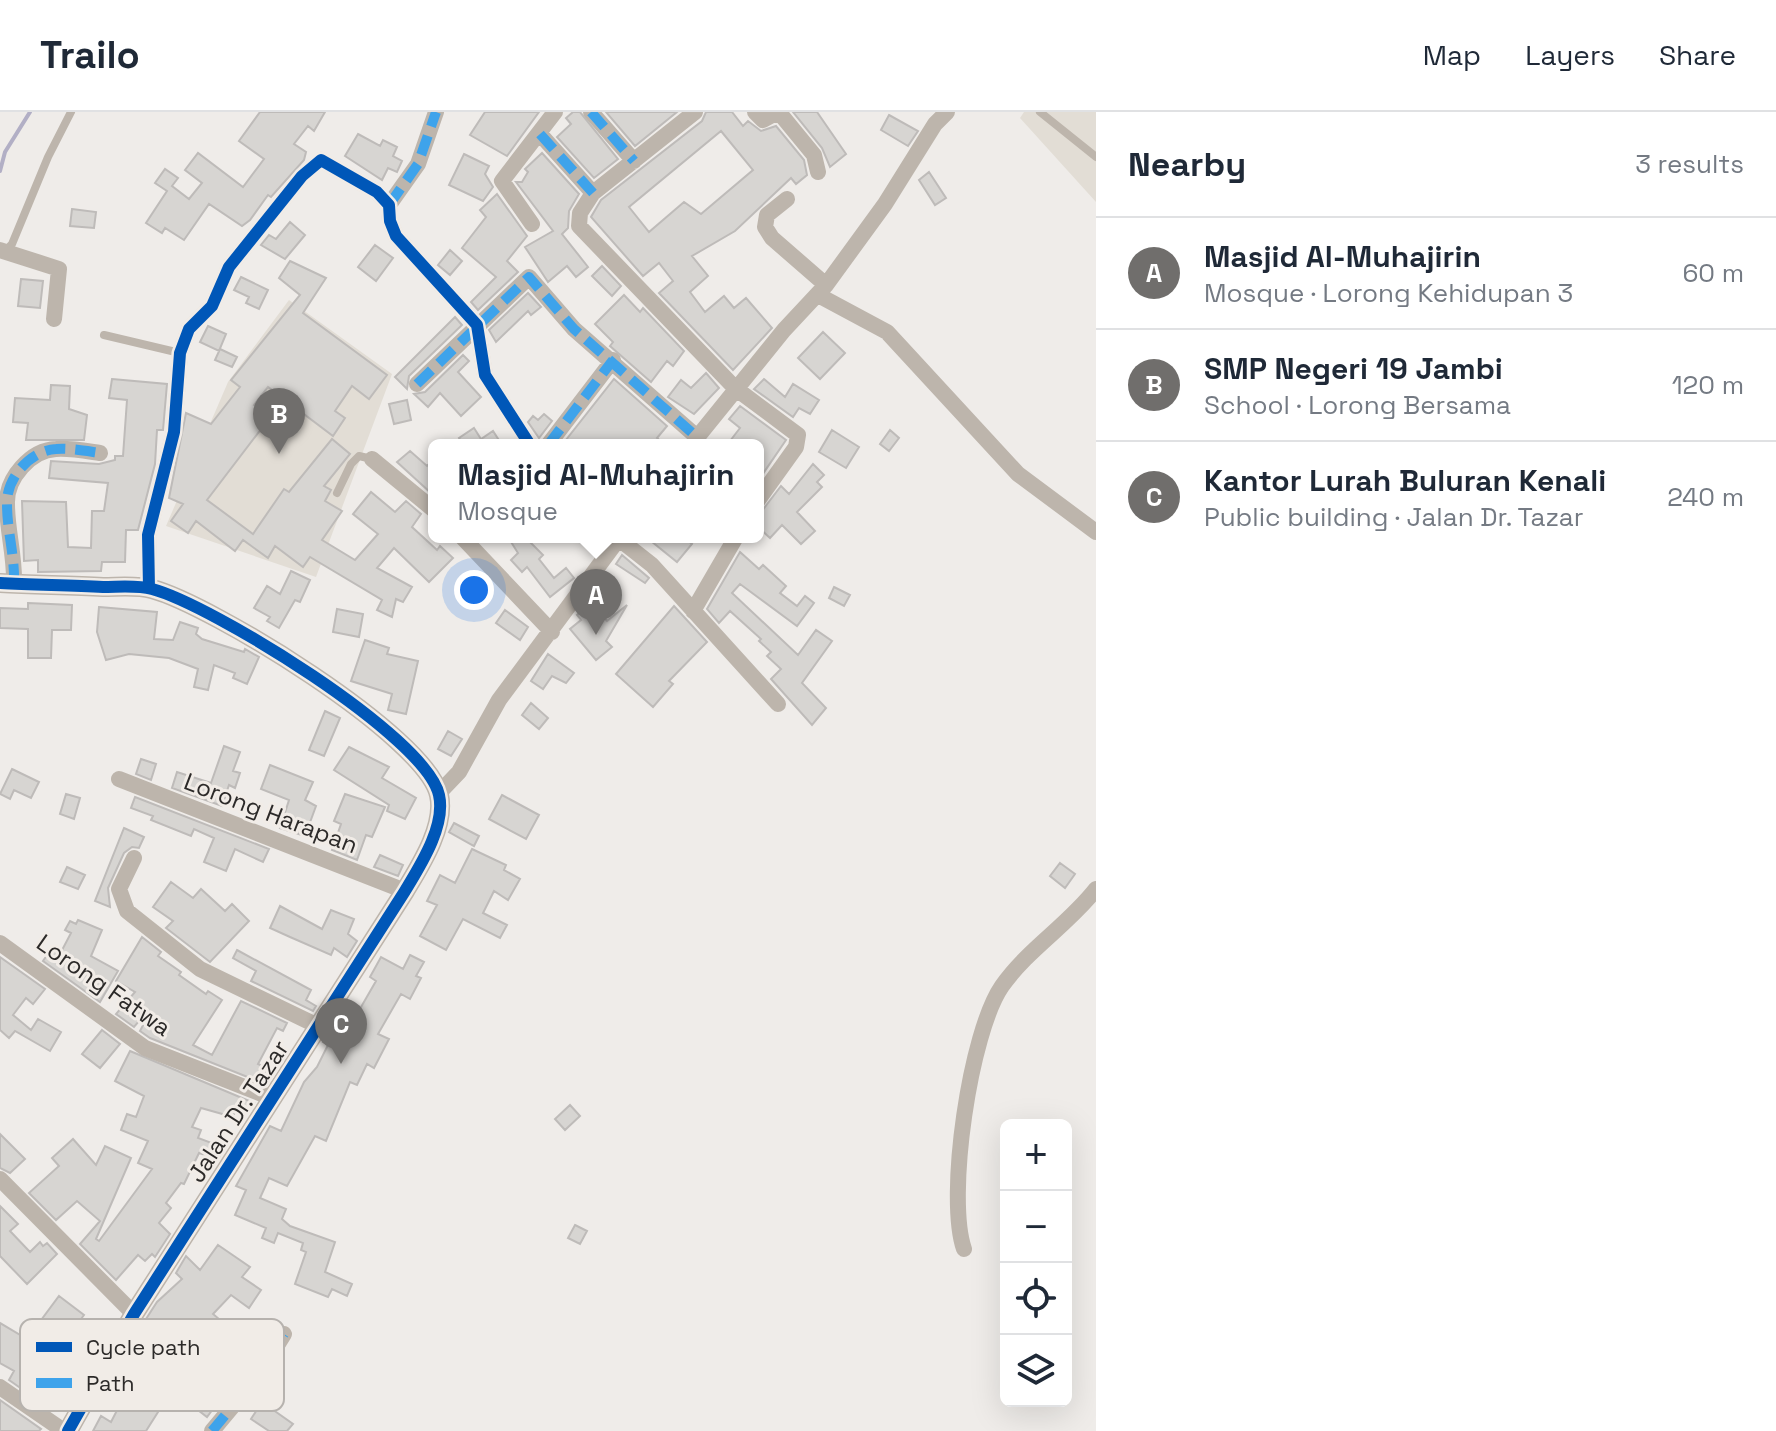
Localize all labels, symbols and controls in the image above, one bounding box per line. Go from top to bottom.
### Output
text: Trailo [40,31,140,79]
text: Map [1423,37,1481,73]
text: Layers [1525,37,1615,73]
text: Share [1659,37,1736,73]
text: Nearby [1128,143,1246,186]
text: 3 results [1635,147,1744,181]
text: Masjid Al-Muhajirin [1204,237,1481,276]
text: A [1146,256,1162,290]
text: 60 m [1682,256,1744,290]
text: Mosque · Lorong Kehidupan 3 [1204,276,1573,310]
text: SMP Negeri 19 Jambi [1204,349,1503,388]
text: B [1145,368,1163,402]
text: 120 m [1672,368,1744,402]
pin: B [253,388,305,454]
text: School · Lorong Bersama [1204,388,1511,422]
popup [428,439,764,543]
text: Masjid Al-Muhajirin [458,455,734,494]
text: Kantor Lurah Buluran Kenali [1204,461,1606,500]
text: C [1146,480,1162,514]
text: 240 m [1667,480,1744,514]
text: Mosque [458,494,558,528]
text: Public building · Jalan Dr. Tazar [1204,500,1584,534]
pin: A [570,569,622,635]
your location [454,570,494,610]
street label: Lorong Harapan [180,766,362,860]
street label: Lorong Fatwa [31,927,177,1043]
pin: C [315,998,367,1064]
street label: Jalan Dr. Tazar [181,1034,295,1188]
map controls [1000,1119,1072,1407]
button: + [1000,1119,1072,1191]
button: − [1000,1191,1072,1263]
button: locate [1000,1263,1072,1335]
legend [20,1319,284,1411]
text: Cycle path [86,1333,201,1361]
button: layers [1000,1335,1072,1407]
text: Path [86,1369,135,1397]

